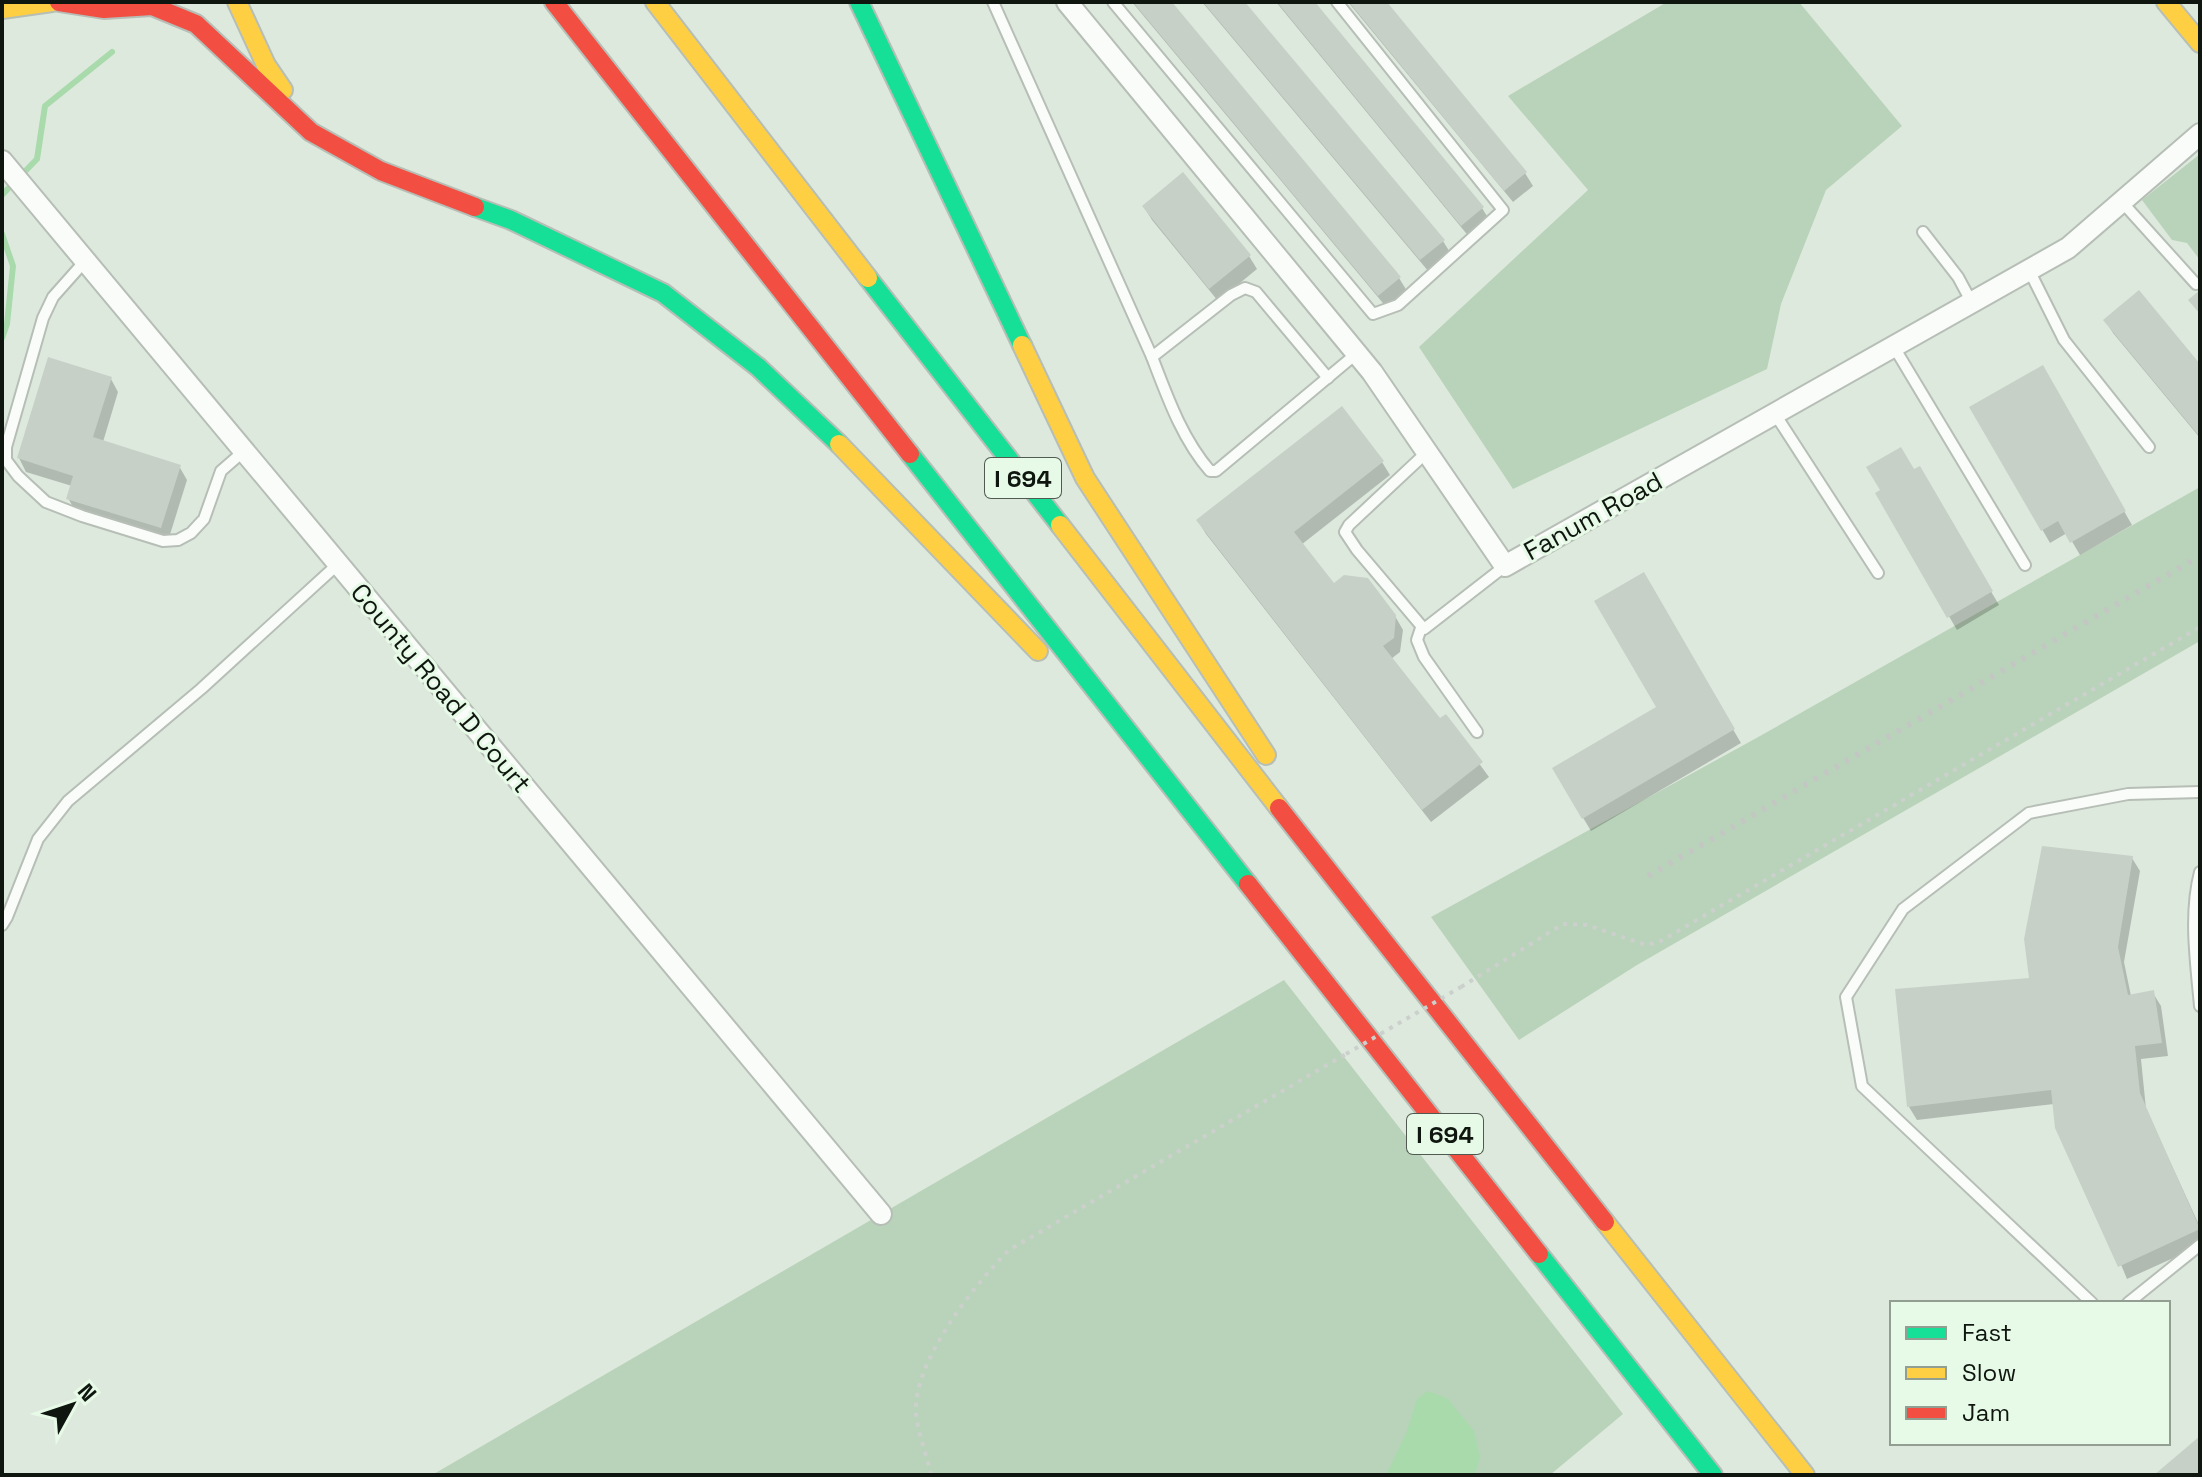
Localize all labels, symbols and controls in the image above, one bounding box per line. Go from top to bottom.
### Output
road number: I 694 [985,458,1061,498]
street label: Fanum Road [1518,464,1668,568]
street label: County Road D Court [343,576,539,800]
road number: I 694 [1407,1114,1483,1154]
legend [1890,1301,2170,1445]
text: Fast [1962,1317,2012,1348]
text: Slow [1962,1357,2016,1388]
north arrow [32,1365,112,1445]
text: N [72,1377,103,1407]
text: Jam [1962,1397,2010,1428]

